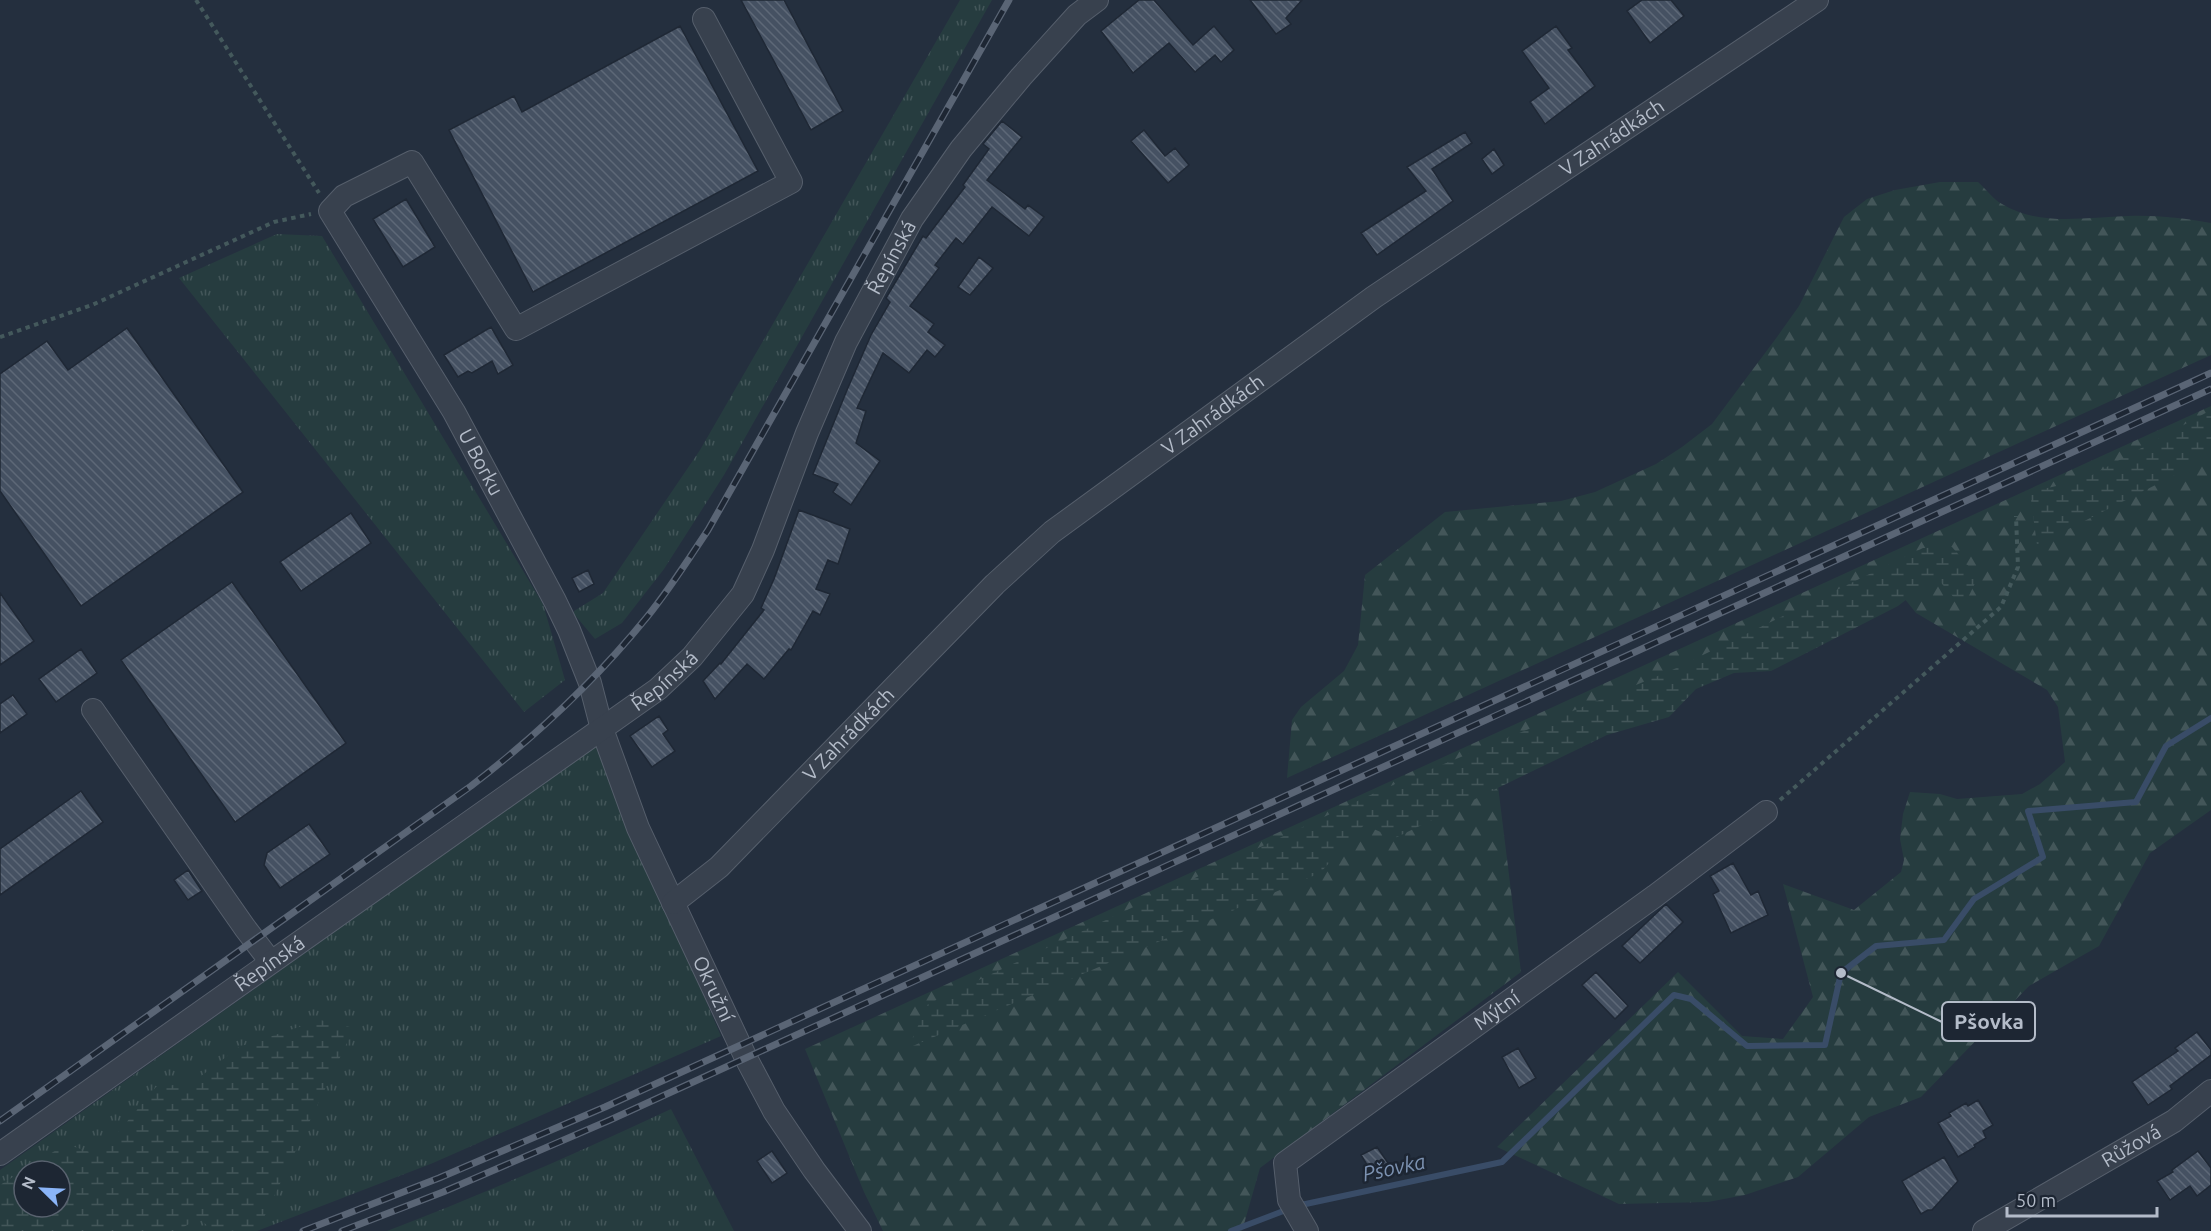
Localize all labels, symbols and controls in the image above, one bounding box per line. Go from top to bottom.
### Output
street label: V Zahrádkách [1555,94,1668,180]
street label: Řepínská [862,216,920,298]
street label: V Zahrádkách [1157,369,1268,459]
street label: U Borku [454,425,508,499]
street label: Řepínská [627,646,702,715]
street label: V Zahrádkách [798,682,899,785]
street label: Řepínská [230,931,309,996]
street label: Okružní [689,952,740,1026]
street label: Mýtní [1469,985,1525,1034]
callout: Pšovka [1942,1002,2035,1041]
text: Pšovka [1954,1009,2024,1033]
street label: Růžová [2097,1119,2165,1172]
water label: Pšovka [1360,1149,1428,1185]
north arrow [12,1159,72,1219]
text: N [18,1174,39,1192]
scale bar [2007,1180,2157,1218]
text: 50 m [2016,1190,2056,1210]

